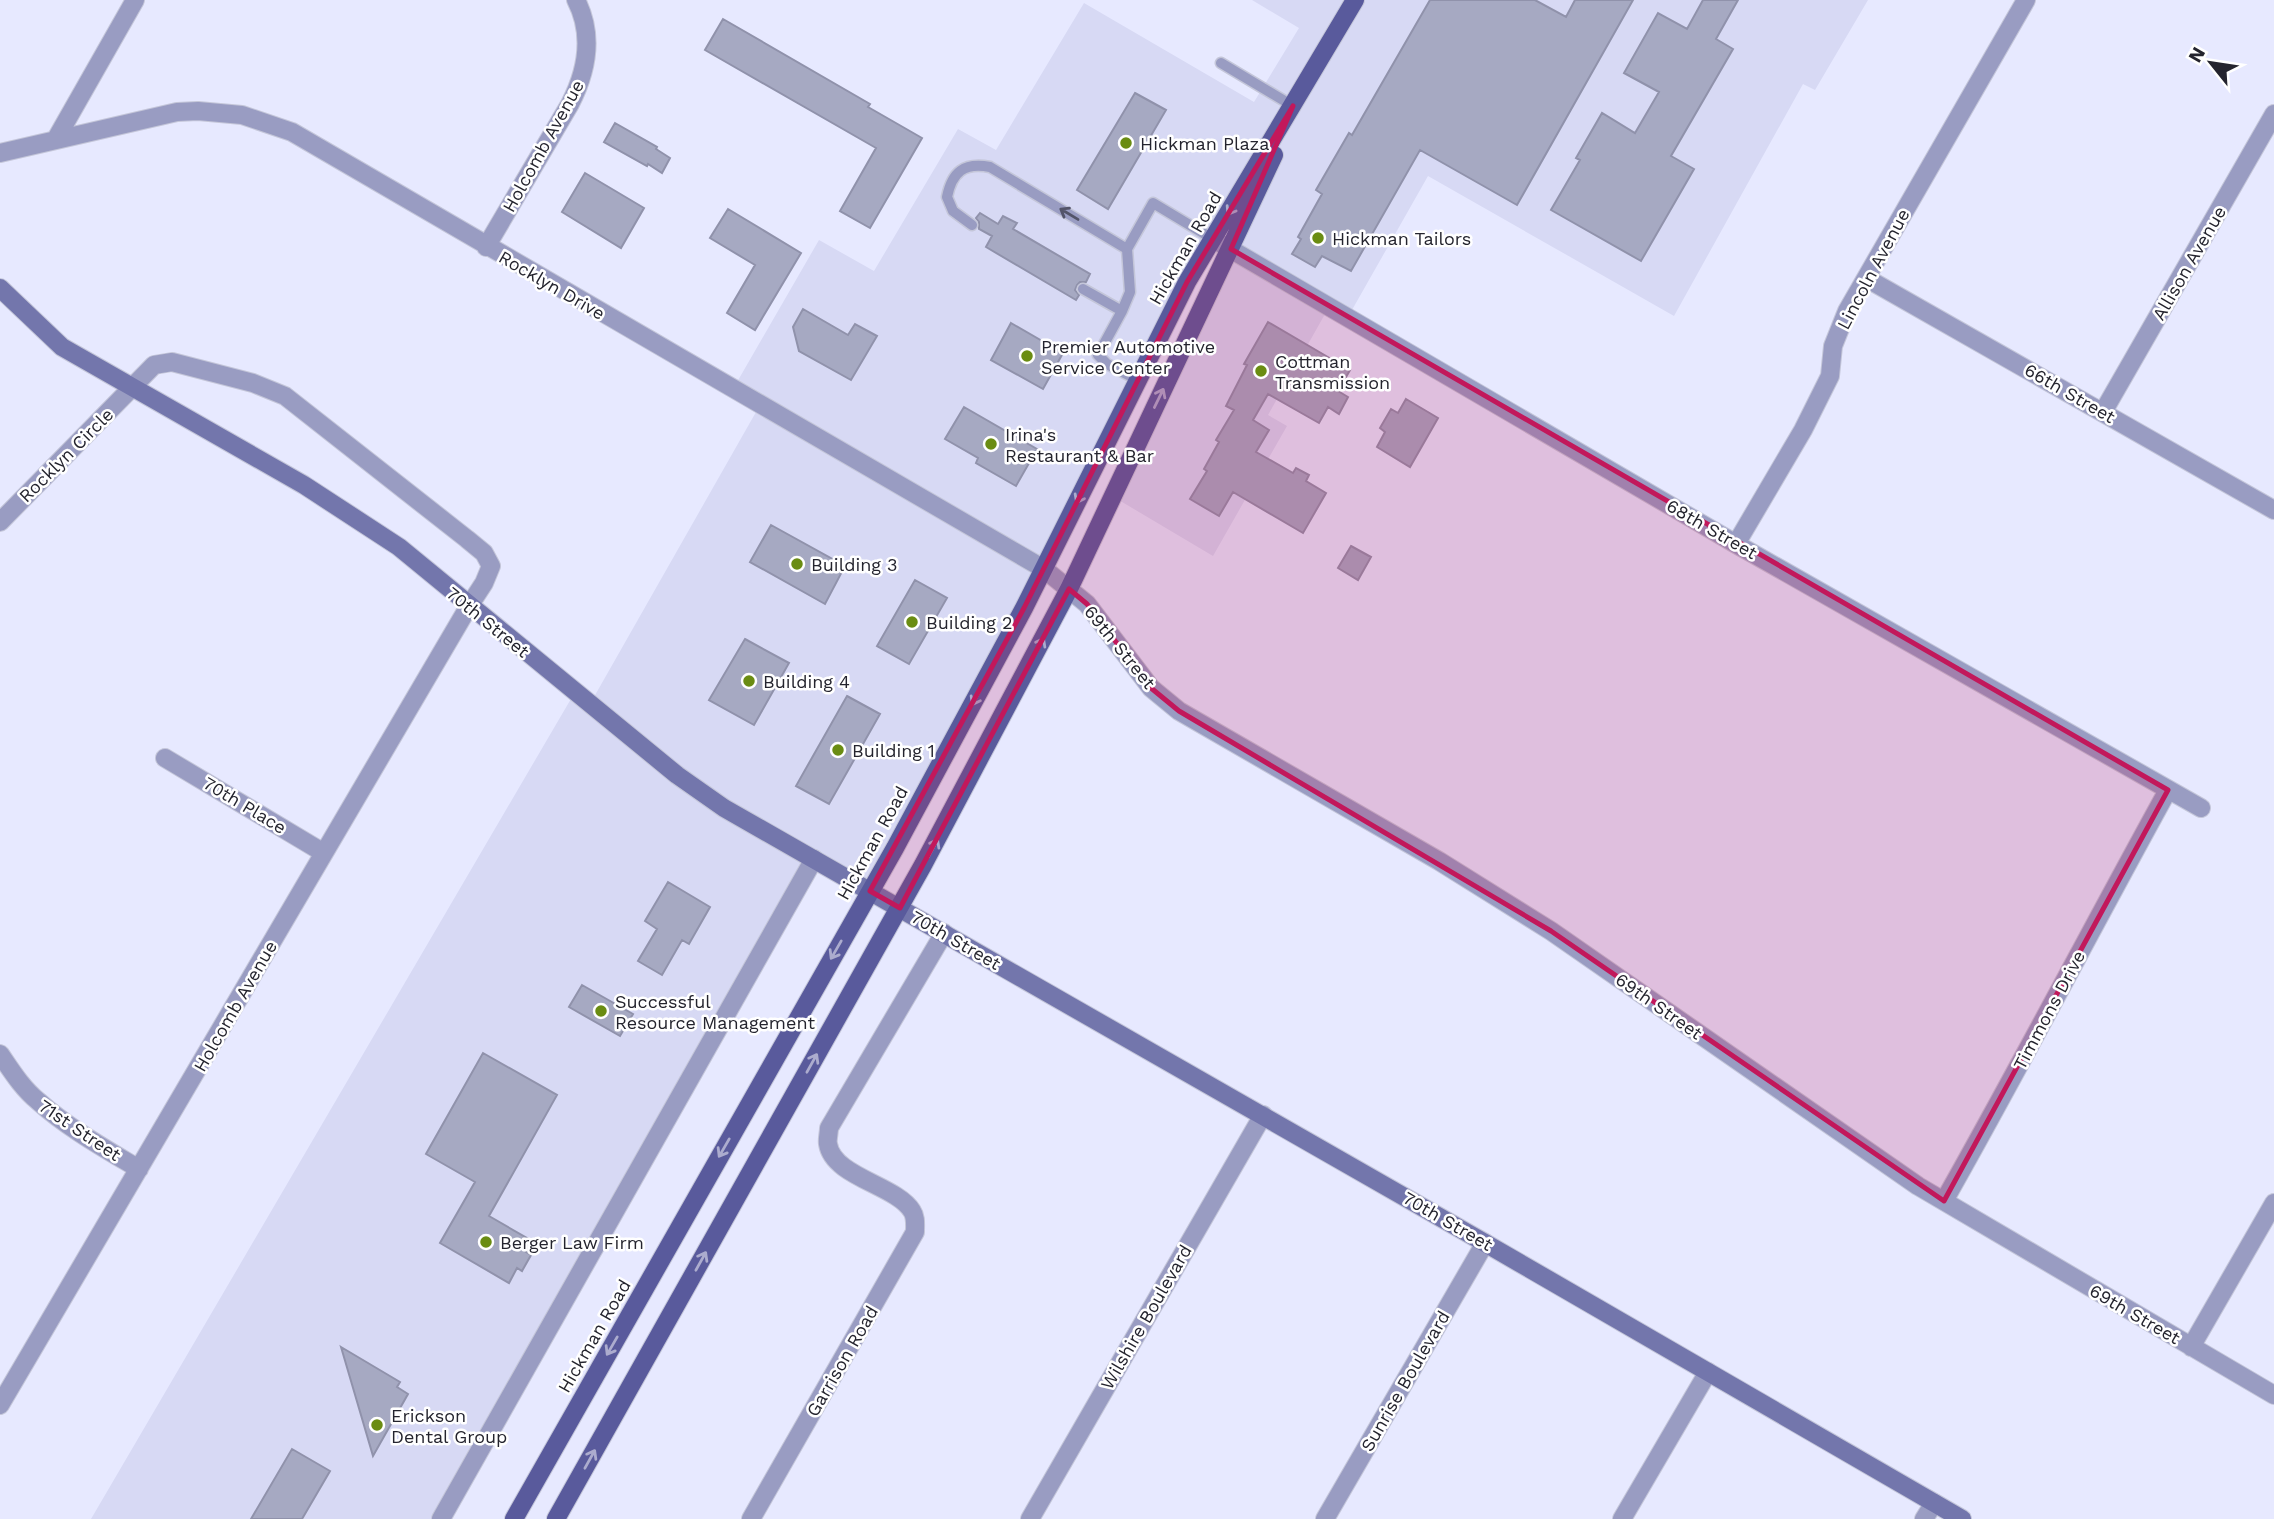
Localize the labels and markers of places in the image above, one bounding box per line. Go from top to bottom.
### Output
place label: Hickman Plaza [1140,133,1269,154]
marker: Hickman Plaza [1118,135,1134,151]
place label: Hickman Tailors [1332,228,1471,249]
marker: Hickman Tailors [1310,230,1326,246]
place label: Premier Automotive Service Center [1041,336,1215,378]
marker: Premier Automotive Service Center [1019,348,1035,364]
place label: Cottman Transmission [1275,351,1390,393]
marker: Cottman Transmission [1253,363,1269,379]
place label: Irina's Restaurant & Bar [1005,424,1154,466]
marker: Irina's Restaurant & Bar [983,436,999,452]
place label: Building 3 [811,554,898,575]
marker: Building 3 [789,556,805,572]
place label: Building 2 [926,612,1013,633]
marker: Building 2 [904,614,920,630]
place label: Building 4 [763,671,850,692]
marker: Building 4 [741,673,757,689]
place label: Building 1 [852,740,935,761]
marker: Building 1 [830,742,846,758]
place label: Successful Resource Management [615,991,815,1033]
marker: Successful Resource Management [593,1003,609,1019]
place label: Berger Law Firm [500,1232,644,1253]
marker: Berger Law Firm [478,1234,494,1250]
place label: Erickson Dental Group [391,1405,507,1447]
marker: Erickson Dental Group [369,1417,385,1433]

